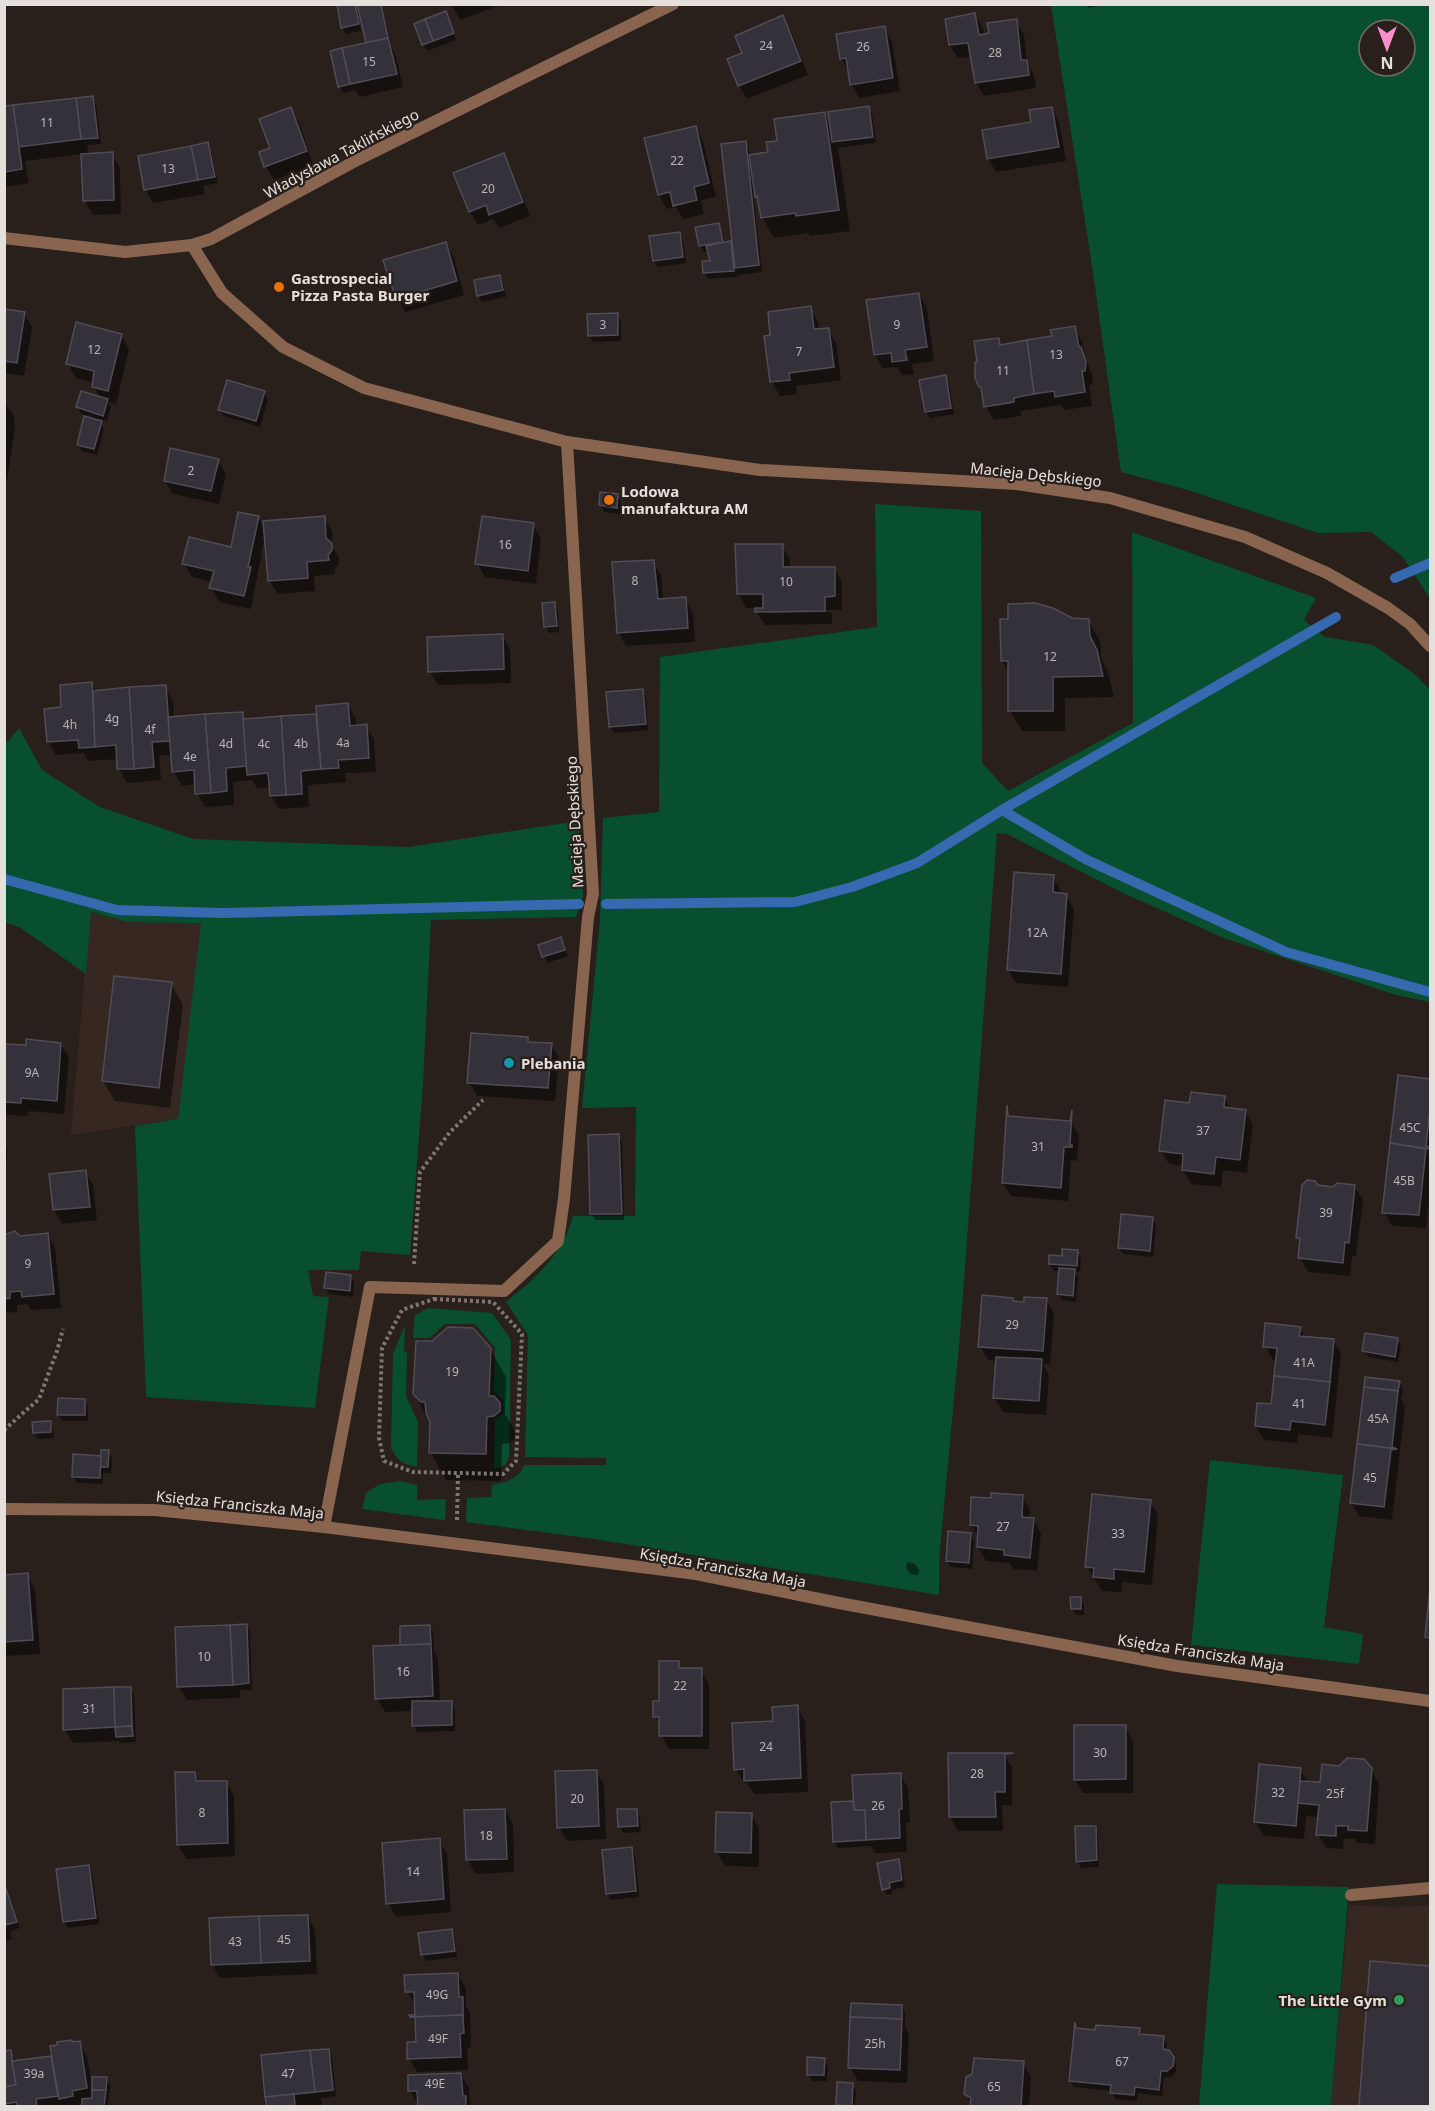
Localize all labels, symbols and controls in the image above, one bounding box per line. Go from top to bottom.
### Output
north arrow [1357,18,1417,78]
house number: 24 [759,37,773,54]
house number: 26 [856,38,870,55]
house number: 28 [988,44,1002,61]
text: N [1380,52,1394,74]
house number: 15 [362,53,376,70]
street label: Władysława Taklińskiego [260,104,422,202]
house number: 11 [40,114,54,131]
house number: 22 [670,152,684,169]
house number: 13 [161,160,175,177]
house number: 20 [481,180,495,197]
place label: Gastrospecial Pizza Pasta Burger [291,268,429,305]
marker: Gastrospecial Pizza Pasta Burger [272,280,286,294]
house number: 3 [600,316,607,333]
house number: 9 [894,316,901,333]
house number: 12 [87,341,101,358]
house number: 7 [796,343,803,360]
house number: 13 [1049,346,1063,363]
house number: 11 [996,362,1010,379]
street label: Macieja Dębskiego [969,457,1103,491]
house number: 2 [188,462,195,479]
place label: Lodowa manufaktura AM [621,481,748,518]
marker: Lodowa manufaktura AM [602,493,616,507]
house number: 16 [498,536,512,553]
house number: 8 [632,572,639,589]
house number: 10 [779,573,793,590]
house number: 12 [1043,648,1057,665]
house number: 4g [105,710,119,727]
house number: 4h [63,716,77,733]
house number: 4f [145,721,156,738]
house number: 4a [336,734,350,751]
house number: 4d [219,735,233,752]
house number: 4c [258,735,271,752]
house number: 4b [294,735,308,752]
house number: 4e [183,748,197,765]
street label: Macieja Dębskiego [561,755,587,889]
house number: 12A [1026,924,1048,941]
place label: Plebania [521,1053,585,1073]
marker: Plebania [502,1056,516,1070]
house number: 9A [25,1064,40,1081]
house number: 45C [1399,1119,1421,1136]
house number: 37 [1196,1122,1210,1139]
house number: 31 [1031,1138,1045,1155]
house number: 45B [1393,1172,1415,1189]
house number: 39 [1319,1204,1333,1221]
house number: 9 [25,1255,32,1272]
house number: 29 [1005,1316,1019,1333]
house number: 41A [1293,1354,1315,1371]
house number: 19 [445,1363,459,1380]
house number: 41 [1292,1395,1306,1412]
house number: 45A [1367,1410,1389,1427]
house number: 45 [1363,1469,1377,1486]
street label: Księdza Franciszka Maja [155,1485,325,1523]
house number: 27 [996,1518,1010,1535]
house number: 33 [1111,1525,1125,1542]
street label: Księdza Franciszka Maja [638,1543,808,1591]
street label: Księdza Franciszka Maja [1116,1629,1286,1675]
house number: 10 [197,1648,211,1665]
house number: 16 [396,1663,410,1680]
house number: 22 [673,1677,687,1694]
house number: 31 [82,1700,96,1717]
house number: 24 [759,1738,773,1755]
house number: 30 [1093,1744,1107,1761]
house number: 28 [970,1765,984,1782]
house number: 32 [1271,1784,1285,1801]
house number: 25f [1326,1785,1345,1802]
house number: 20 [570,1790,584,1807]
house number: 26 [871,1797,885,1814]
house number: 8 [199,1804,206,1821]
house number: 18 [479,1827,493,1844]
house number: 14 [406,1863,420,1880]
house number: 45 [277,1931,291,1948]
house number: 43 [228,1933,242,1950]
house number: 49G [426,1986,448,2003]
place label: The Little Gym [1278,1990,1387,2010]
marker: The Little Gym [1392,1993,1406,2007]
house number: 49F [428,2030,448,2047]
house number: 25h [864,2035,886,2052]
house number: 67 [1115,2053,1129,2070]
house number: 39a [24,2065,44,2082]
house number: 47 [281,2065,295,2082]
house number: 49E [425,2075,445,2092]
house number: 65 [987,2078,1001,2095]

